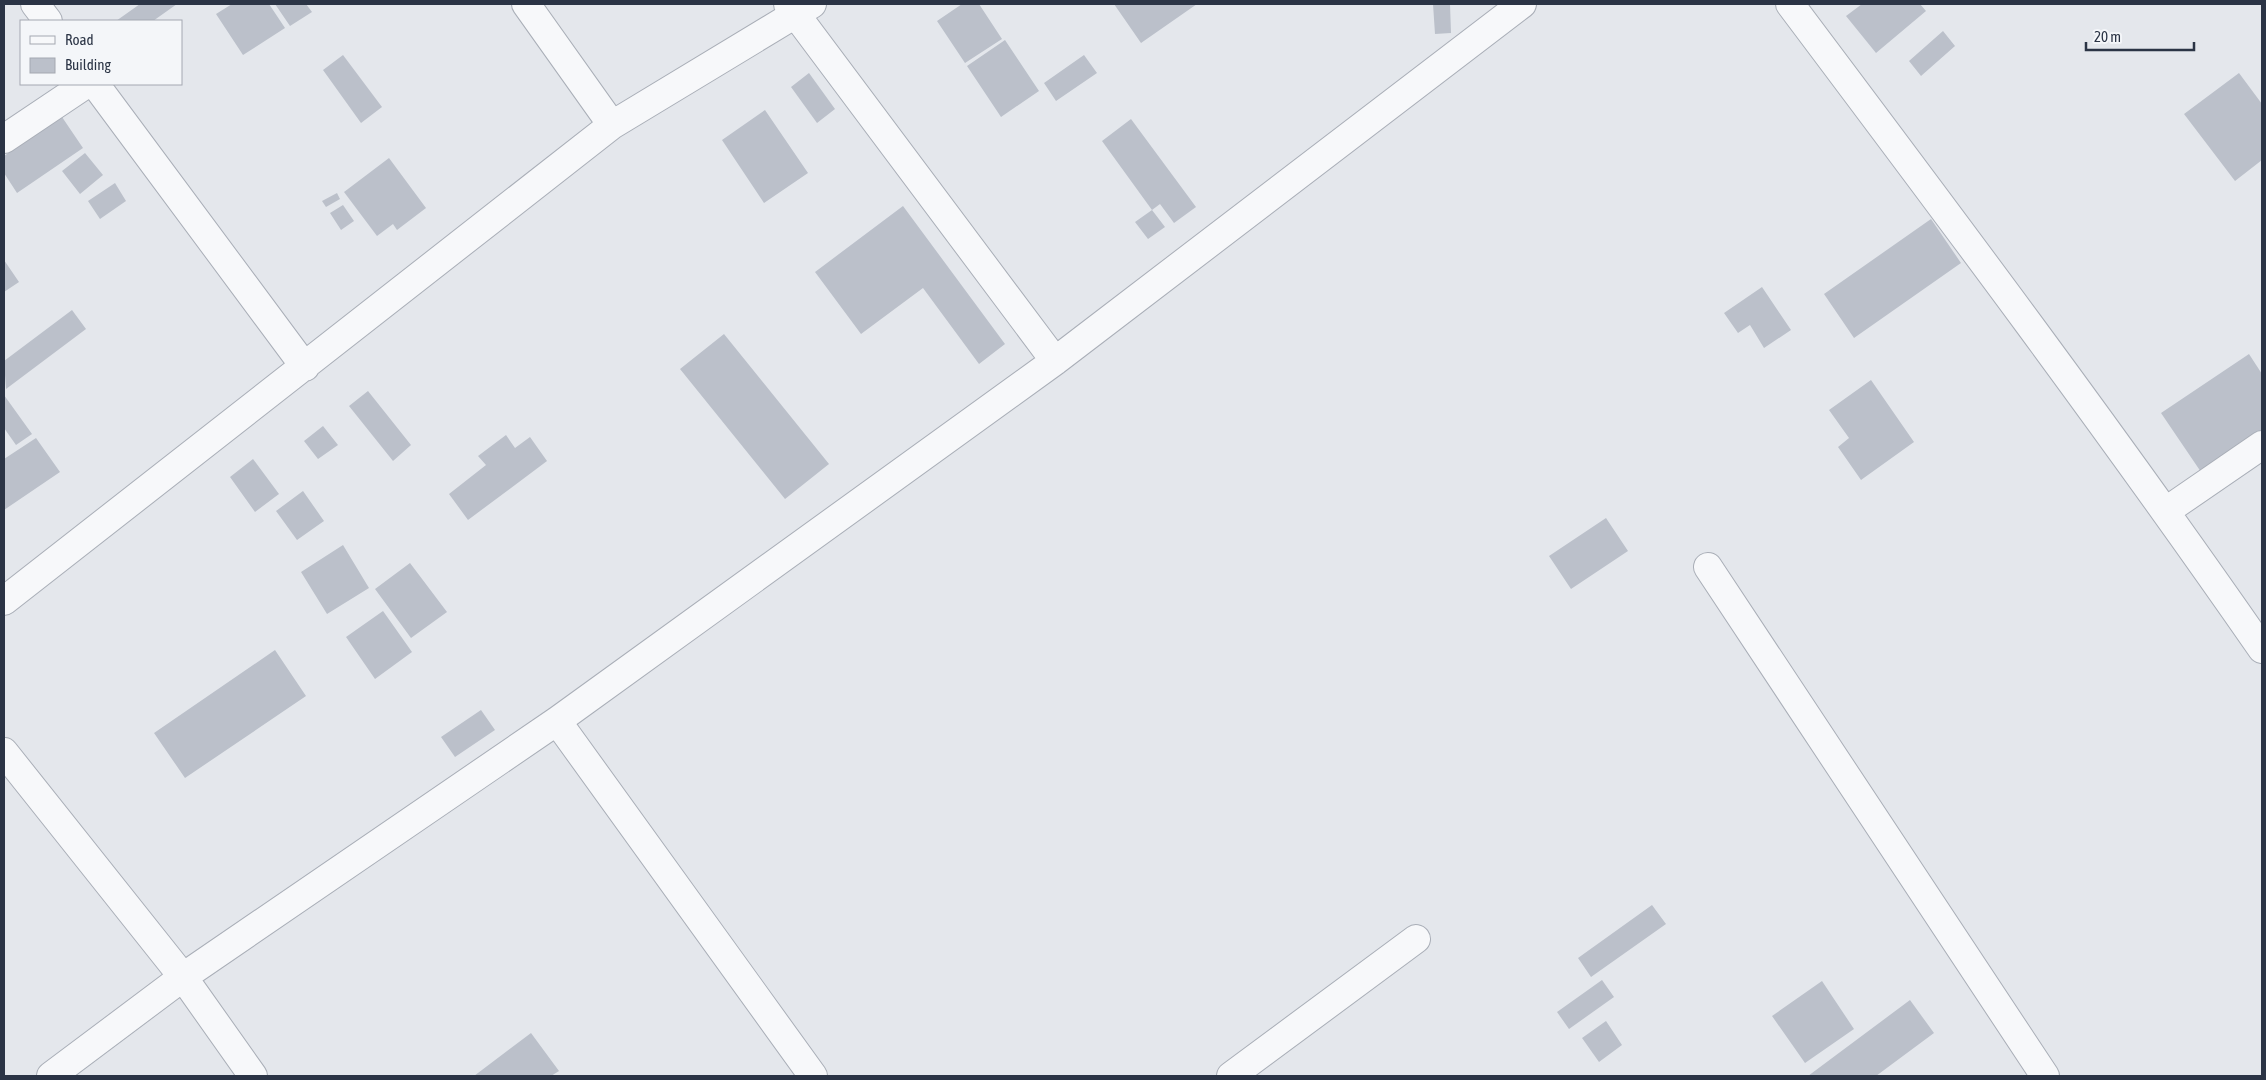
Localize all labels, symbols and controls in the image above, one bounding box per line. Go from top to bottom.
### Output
legend [20,20,182,85]
scale bar [2086,20,2194,52]
text: 20 m [2094,28,2121,45]
text: Road [65,31,94,48]
text: Building [65,56,111,73]

